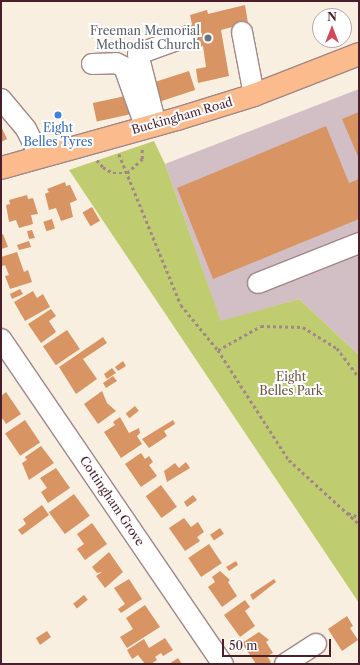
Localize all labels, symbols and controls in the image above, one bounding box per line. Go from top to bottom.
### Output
north arrow [312,8,352,48]
text: N [327,10,337,24]
place label: Freeman Memorial Methodist Church [90,24,200,52]
marker: Freeman Memorial Methodist Church [203,33,213,43]
street label: Buckingham Road [130,95,234,137]
marker: Eight Belles Tyres [53,110,63,120]
place label: Eight Belles Tyres [23,121,93,149]
park label: Eight Belles Park [259,370,323,398]
street label: Cottingham Grove [77,453,147,549]
scale bar [224,631,333,657]
text: 50 m [229,638,258,653]

